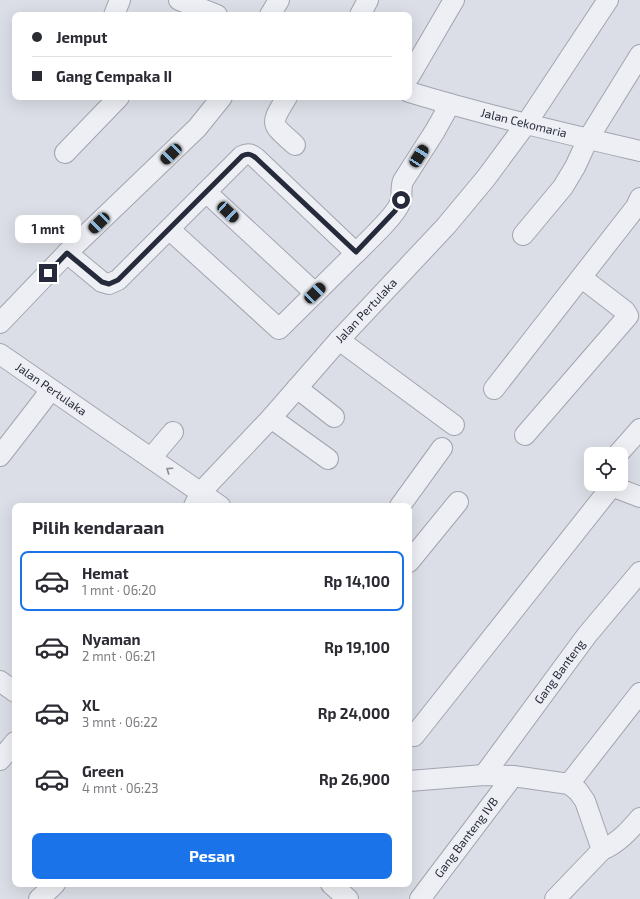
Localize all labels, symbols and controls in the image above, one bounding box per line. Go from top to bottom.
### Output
text: Jemput [56,28,107,46]
text: Gang Cempaka II [56,67,172,85]
street label: Jalan Cekomaria [480,105,569,140]
car [158,141,184,167]
car [407,143,431,169]
route start [392,191,410,209]
car [215,199,241,225]
car [86,210,112,236]
callout: 1 mnt [15,215,81,243]
text: 1 mnt [31,221,65,237]
route end [39,264,57,282]
street label: Jalan Pertulaka [332,275,399,345]
car [302,280,328,306]
street label: Jalan Pertulaka [13,359,90,418]
map controls [584,447,628,491]
button: locate [584,447,628,491]
one-way arrow [166,467,173,475]
text: Pilih kendaraan [32,516,164,538]
icon: car [34,563,70,599]
text: Hemat [82,564,129,582]
text: Rp 14,100 [324,572,390,590]
text: 1 mnt · 06:20 [82,582,156,598]
icon: car [34,629,70,665]
text: Nyaman [82,630,141,648]
street label: Gang Banteng [531,636,587,706]
text: Rp 19,100 [324,638,390,656]
text: 2 mnt · 06:21 [82,648,156,664]
icon: car [34,695,70,731]
text: XL [82,696,100,714]
text: Rp 24,000 [318,704,390,722]
text: 3 mnt · 06:22 [82,714,158,730]
icon: car [34,761,70,797]
text: Green [82,762,124,780]
text: Rp 26,900 [319,770,390,788]
text: 4 mnt · 06:23 [82,780,159,796]
street label: Gang Banteng IVB [431,794,500,880]
button: Pesan [32,833,392,879]

